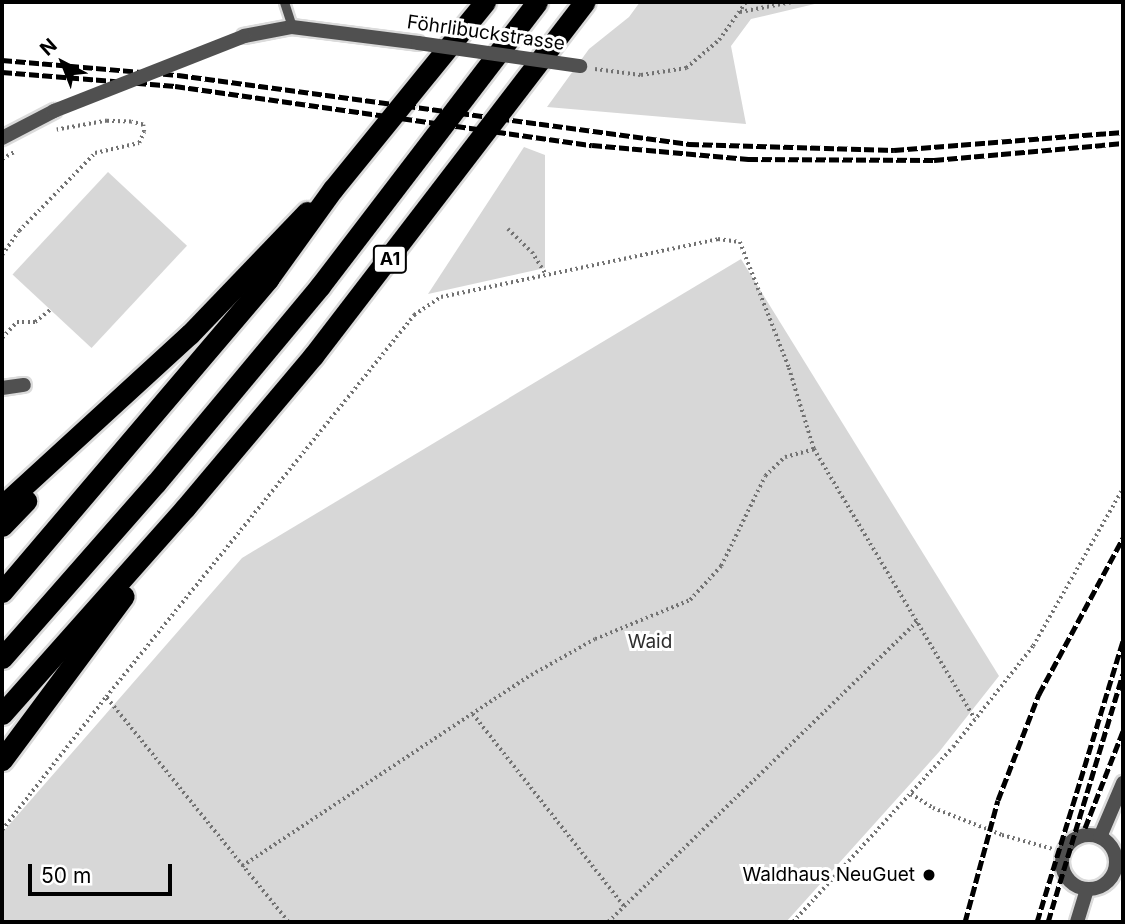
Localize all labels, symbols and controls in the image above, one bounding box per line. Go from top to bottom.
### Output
street label: Föhrlibuckstrasse [406,11,566,55]
north arrow [28,28,98,98]
text: N [36,34,62,60]
road number: A1 [372,244,408,274]
park label: Waid [628,631,672,653]
scale bar [32,850,175,894]
text: 50 m [41,863,91,888]
place label: Waldhaus NeuGuet [742,864,915,886]
marker: Waldhaus NeuGuet [921,867,937,883]

